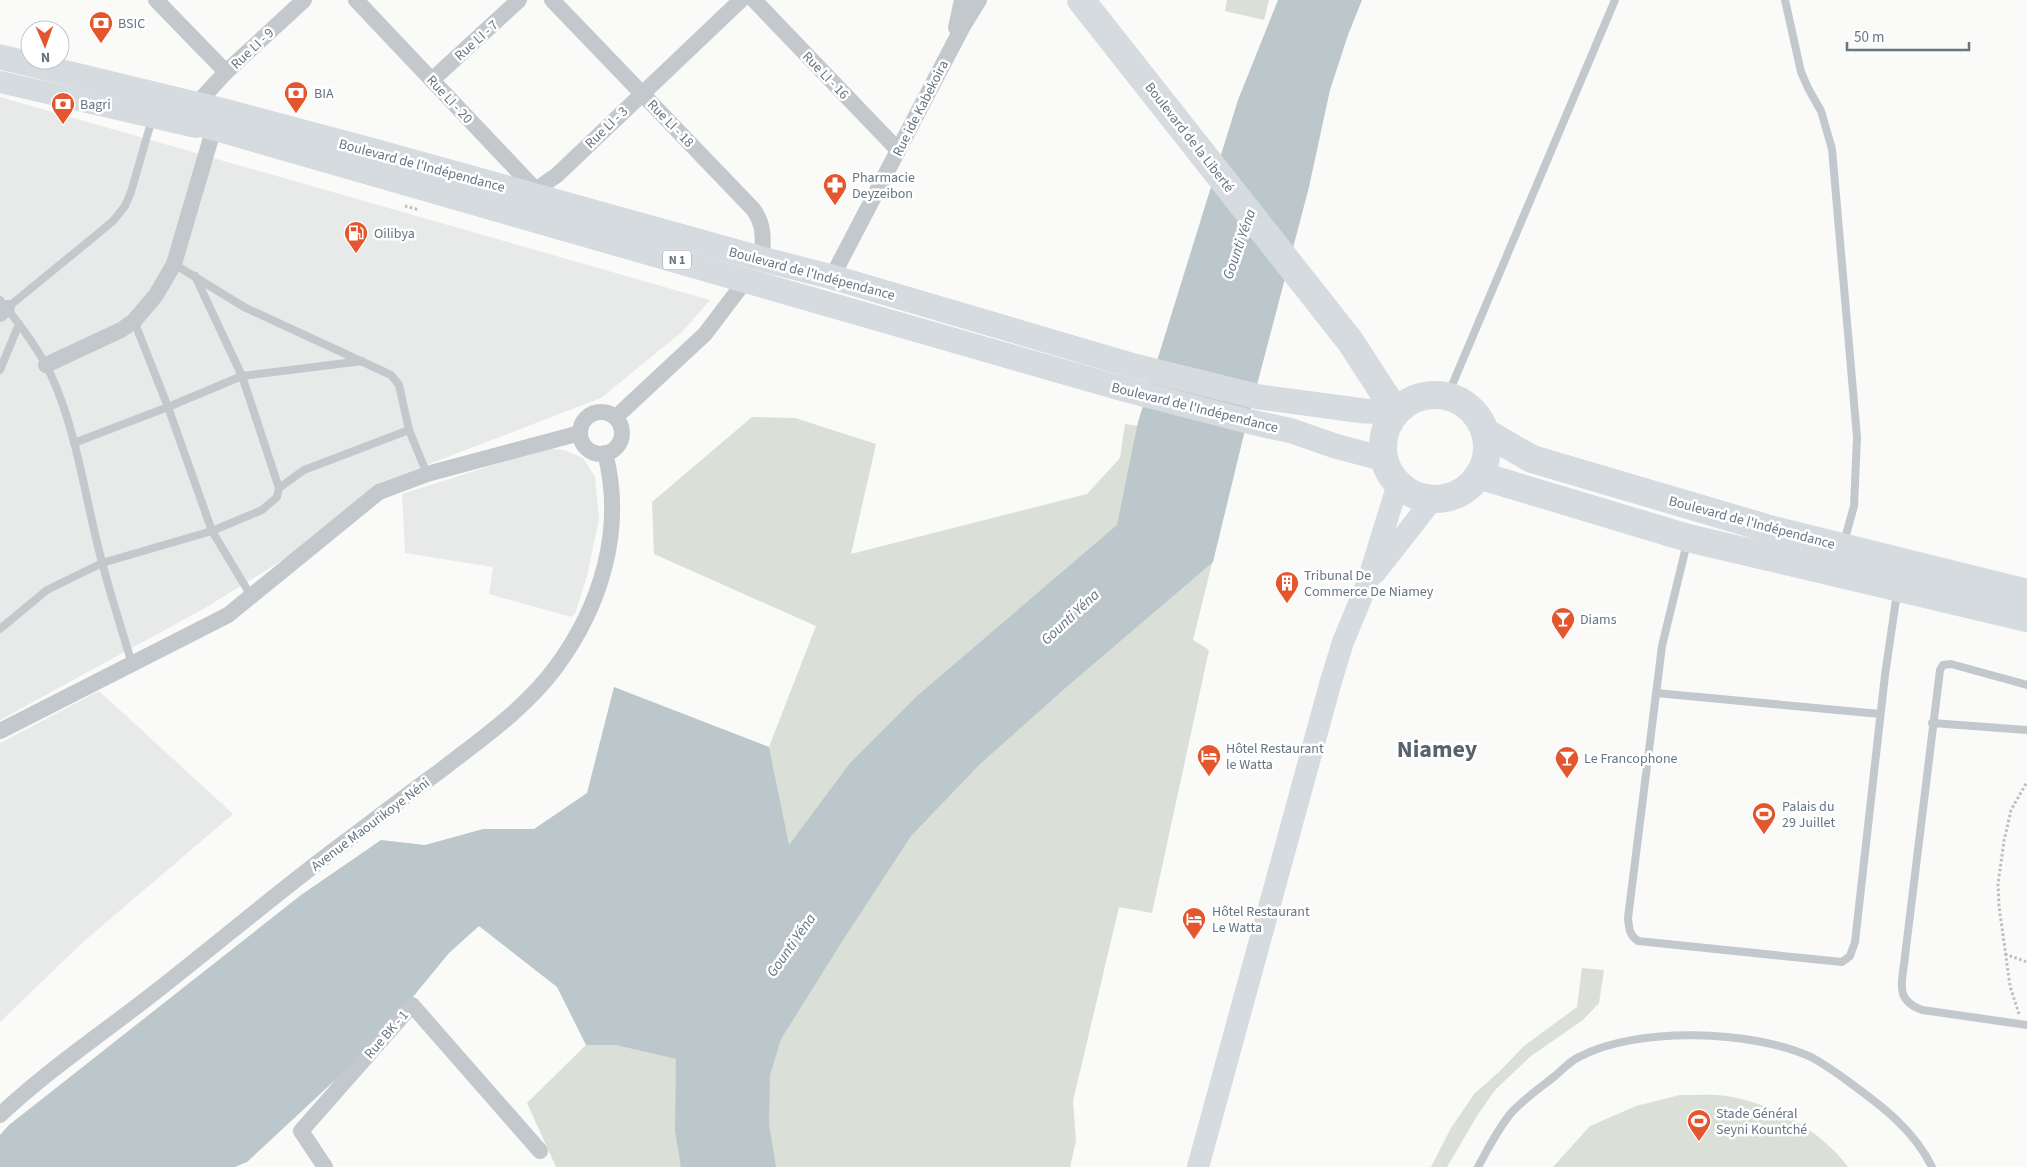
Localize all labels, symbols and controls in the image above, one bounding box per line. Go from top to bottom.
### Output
bank icon: BSIC [88,10,114,44]
place label: BSIC [118,14,145,34]
street label: Rue LI - 7 [450,16,503,66]
north arrow [20,20,70,70]
scale bar [1847,20,1970,52]
street label: Rue LI - 9 [227,23,279,74]
text: 50 m [1854,27,1884,48]
text: N [40,47,50,67]
street label: Rue LI - 16 [797,47,853,104]
street label: Rue ide Kabekoira [888,57,954,160]
street label: Rue LI - 20 [422,71,477,128]
street label: Boulevard de la Liberté [1140,78,1239,197]
bank icon: BIA [283,80,309,114]
place label: BIA [314,84,334,104]
bank icon: Bagri [50,91,76,125]
place label: Bagri [80,95,111,115]
street label: Rue LI - 18 [642,95,698,152]
street label: Rue LI - 3 [581,102,633,153]
street label: Boulevard de l'Indépendance [336,134,507,198]
place label: Pharmacie Deyzeibon [852,168,915,204]
pharmacy icon: Pharmacie Deyzeibon [822,172,848,206]
water label: Gounti Yéna [1218,206,1261,282]
fuel station icon: Oilibya [343,220,369,254]
place label: Oilibya [374,224,415,244]
street label: Boulevard de l'Indépendance [726,242,897,306]
road number: N 1 [663,250,691,270]
street label: Boulevard de l'Indépendance [1109,378,1280,438]
street label: Boulevard de l'Indépendance [1666,491,1837,555]
place label: Tribunal De Commerce De Niamey [1304,566,1434,602]
building icon: Tribunal De Commerce De Niamey [1274,570,1300,604]
water label: Gounti Yéna [1036,585,1104,650]
bar icon: Diams [1550,606,1576,640]
place label: Diams [1580,610,1617,630]
district label: Niamey [1397,732,1478,767]
place label: Hôtel Restaurant le Watta [1226,739,1324,775]
hotel icon: Hôtel Restaurant le Watta [1196,743,1222,777]
bar icon: Le Francophone [1554,745,1580,779]
place label: Le Francophone [1584,749,1678,769]
street label: Avenue Maourikoye Néni [307,773,434,876]
place label: Palais du 29 Juillet [1782,797,1835,833]
sports icon: Palais du 29 Juillet [1751,801,1777,835]
place label: Hôtel Restaurant Le Watta [1212,902,1310,938]
hotel icon: Hôtel Restaurant Le Watta [1181,906,1207,940]
water label: Gounti Yéna [762,909,821,981]
street label: Rue BK - 1 [360,1006,414,1063]
place label: Stade Général Seyni Kountché [1716,1104,1807,1140]
sports icon: Stade Général Seyni Kountché [1686,1108,1712,1142]

